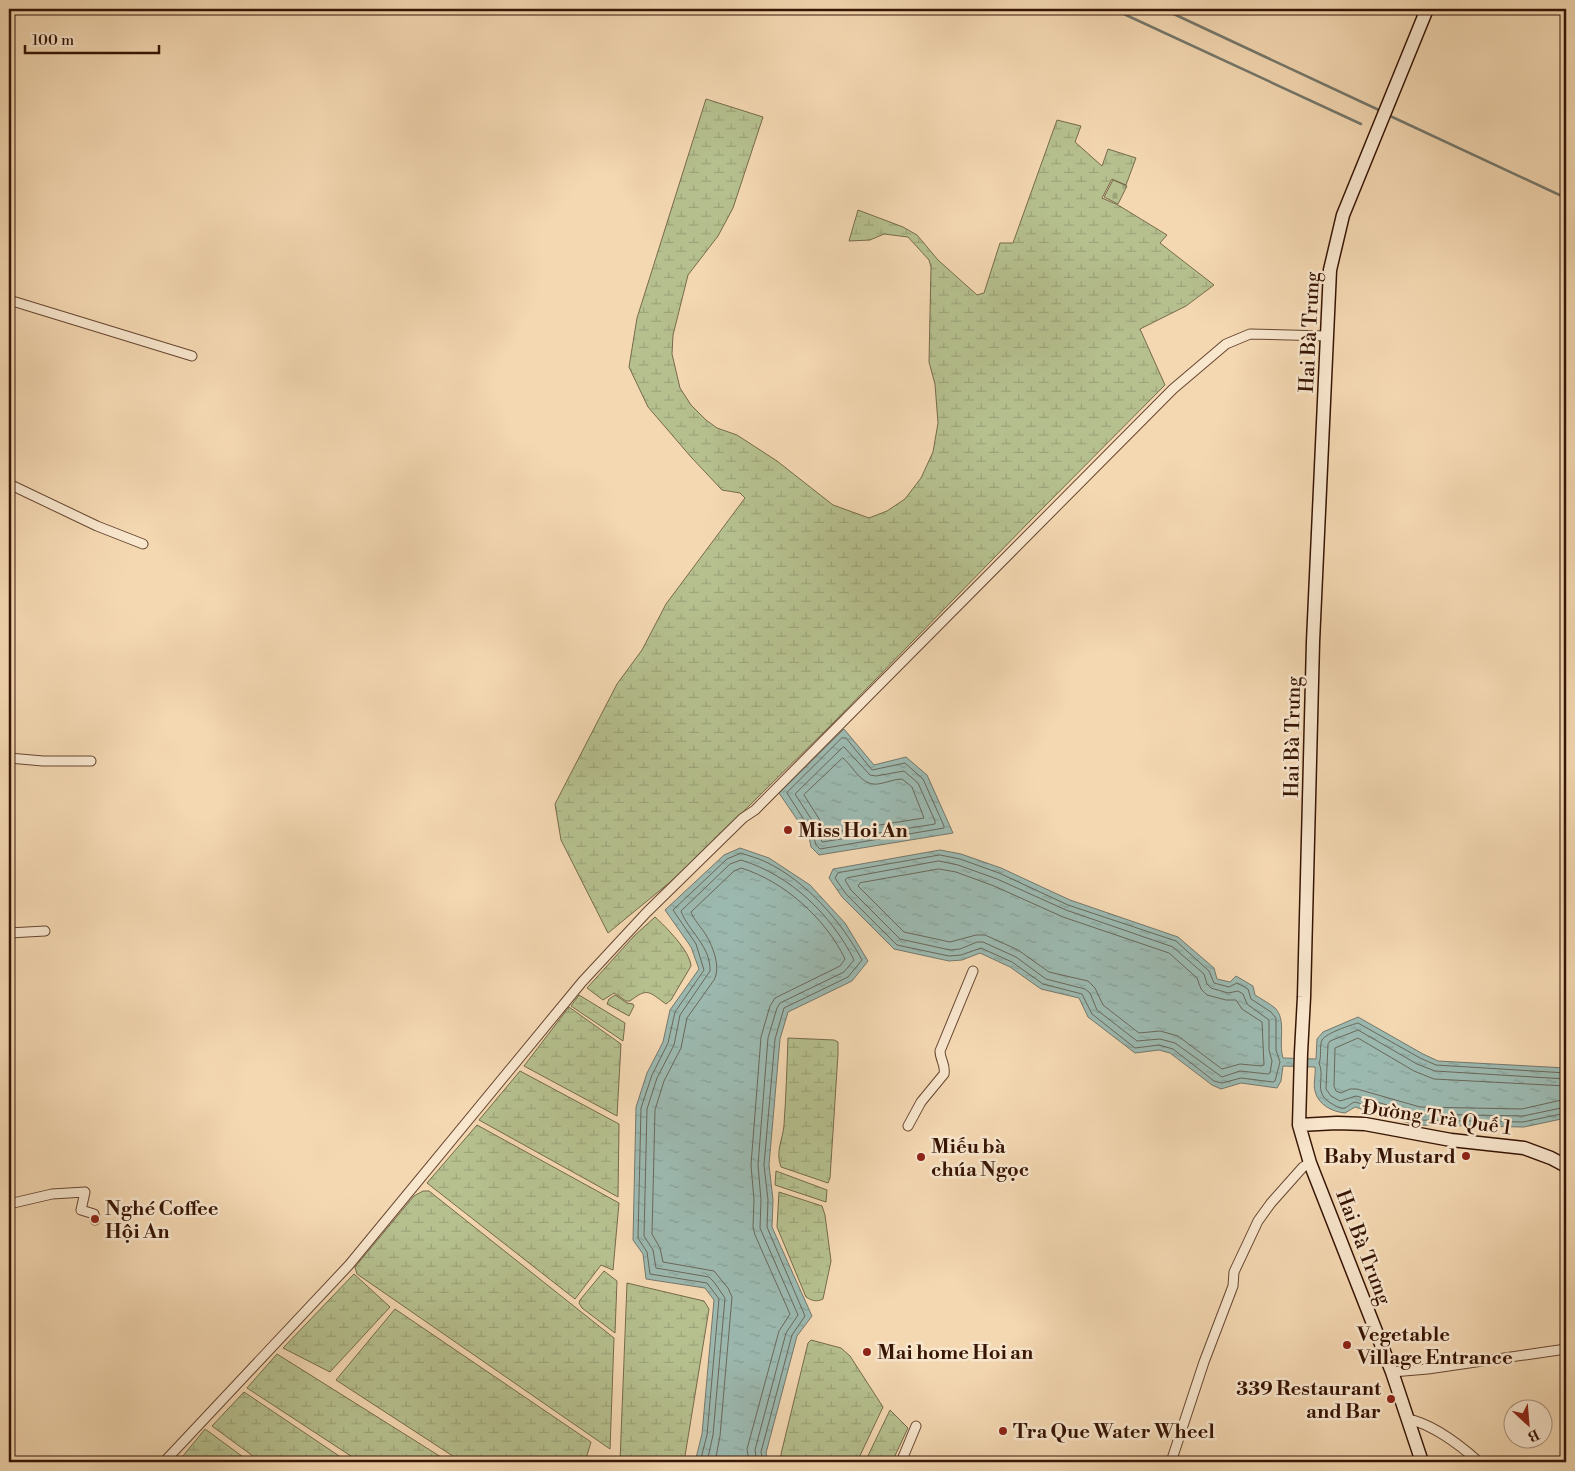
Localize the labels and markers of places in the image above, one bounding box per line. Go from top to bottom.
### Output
place label: Miss Hoi An [798,819,908,844]
marker: Miss Hoi An [782,824,794,836]
place label: Miếu bà chúa Ngọc [931,1135,1029,1183]
place label: Baby Mustard [1324,1145,1456,1170]
marker: Baby Mustard [1460,1150,1472,1162]
marker: Miếu bà chúa Ngọc [915,1151,927,1163]
place label: Nghé Coffee Hội An [105,1197,219,1245]
marker: Nghé Coffee Hội An [89,1213,101,1225]
place label: Vegetable Village Entrance [1356,1323,1513,1371]
marker: Vegetable Village Entrance [1341,1339,1353,1351]
place label: Mai home Hoi an [877,1341,1034,1366]
marker: Mai home Hoi an [861,1346,873,1358]
place label: 339 Restaurant and Bar [1236,1377,1382,1425]
marker: 339 Restaurant and Bar [1385,1393,1397,1405]
place label: Tra Que Water Wheel [1013,1420,1215,1445]
marker: Tra Que Water Wheel [997,1425,1009,1437]

